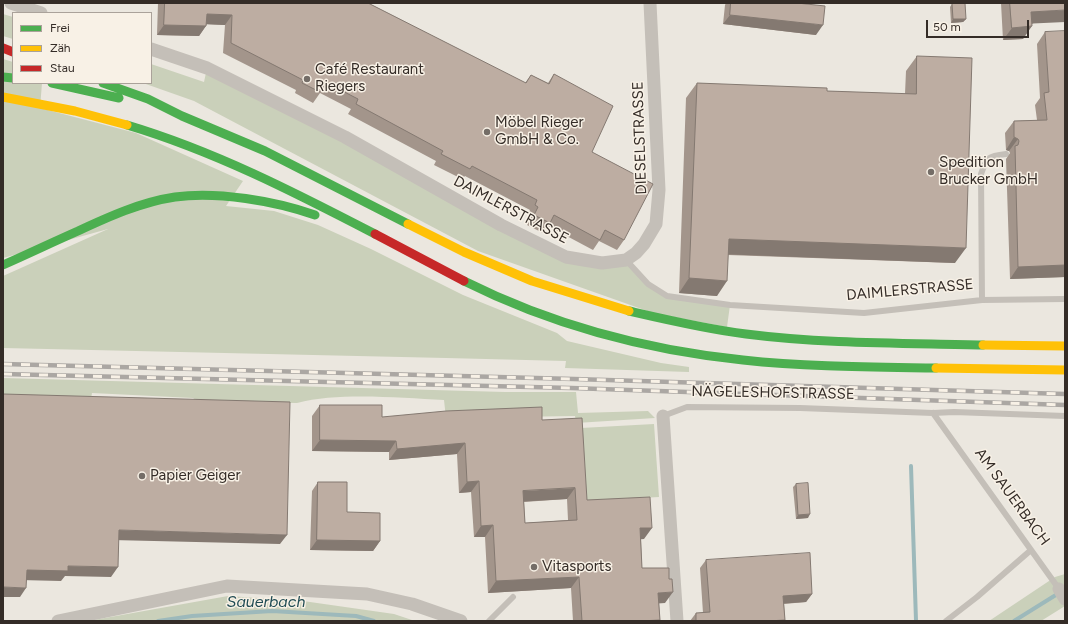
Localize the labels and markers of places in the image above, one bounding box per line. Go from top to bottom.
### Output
place label: Café Restaurant Riegers [315,61,424,96]
marker: Café Restaurant Riegers [302,74,312,84]
place label: Möbel Rieger GmbH & Co. [495,114,583,149]
marker: Möbel Rieger GmbH & Co. [482,127,492,137]
place label: Spedition Brucker GmbH [939,154,1038,189]
marker: Spedition Brucker GmbH [926,167,936,177]
place label: Papier Geiger [150,467,241,485]
marker: Papier Geiger [137,471,147,481]
place label: Vitasports [542,558,611,576]
marker: Vitasports [529,562,539,572]

